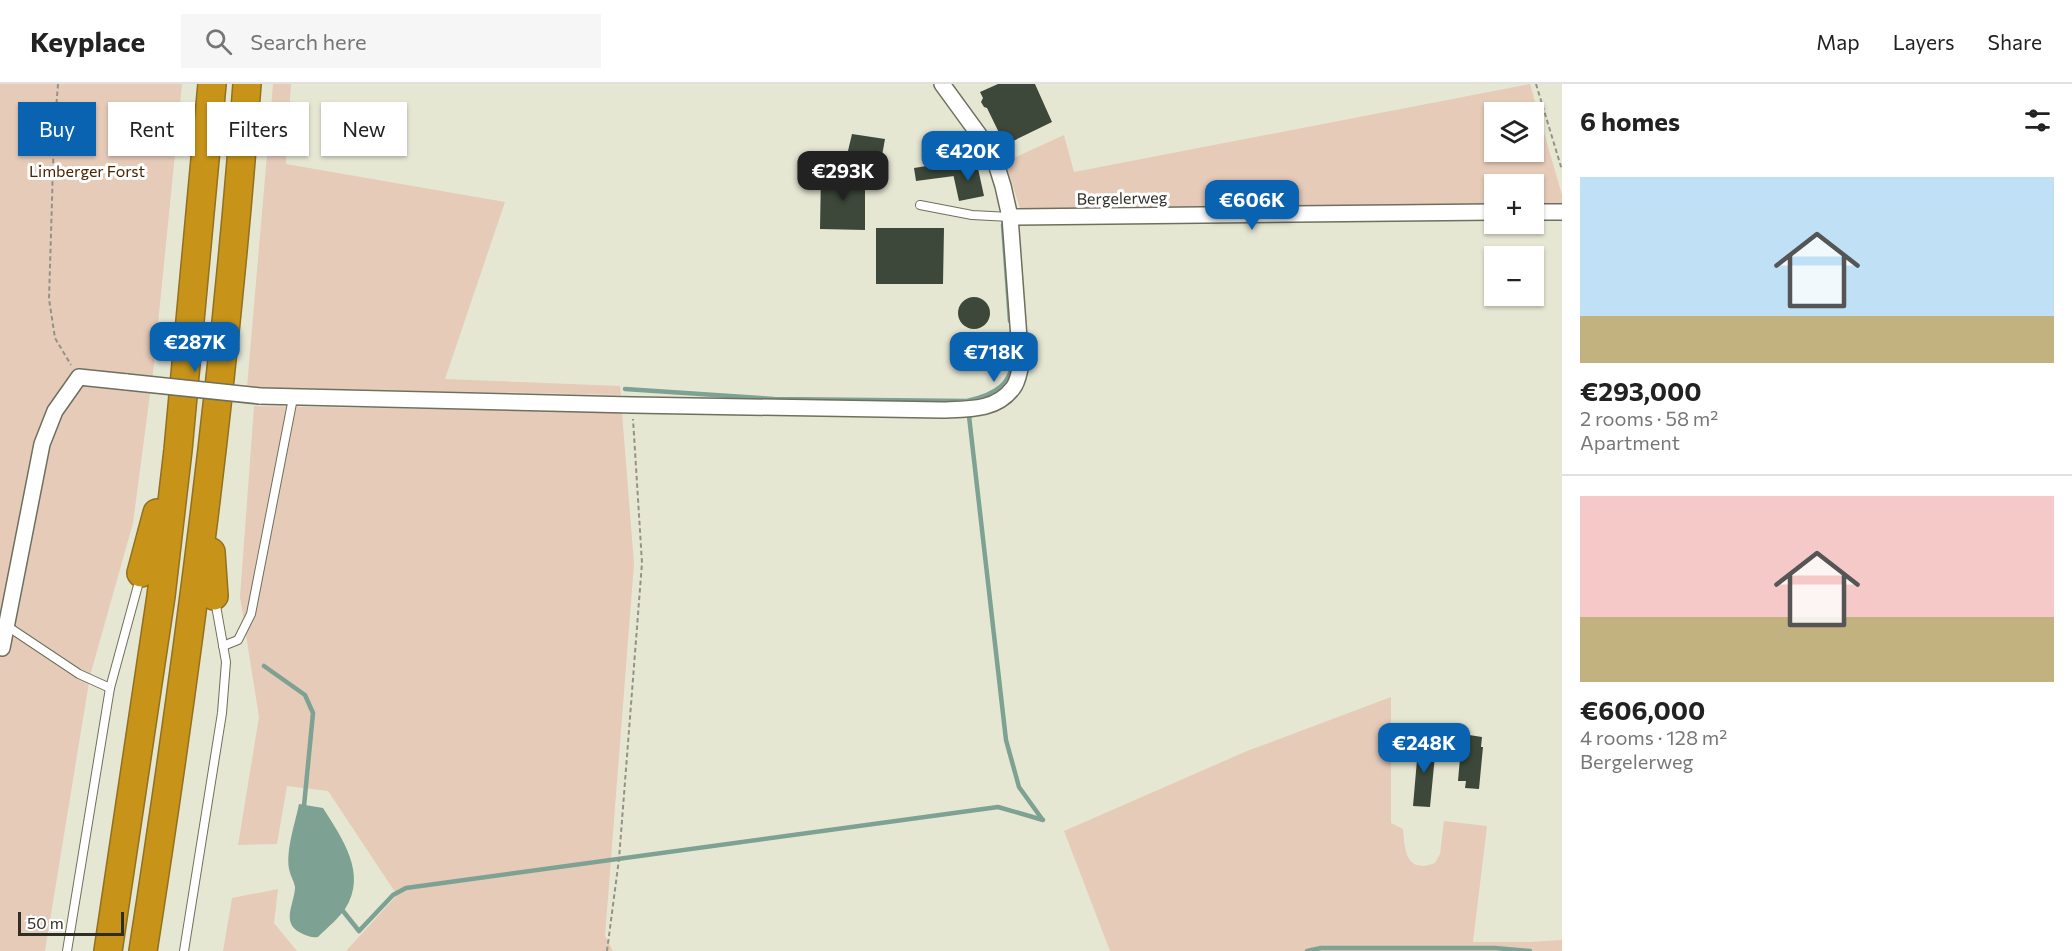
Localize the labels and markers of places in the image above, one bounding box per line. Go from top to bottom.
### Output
pin: €420K [926,131,1010,182]
pin: €293K [801,151,885,202]
pin: €606K [1210,180,1294,231]
pin: €287K [153,322,237,373]
pin: €718K [952,332,1036,383]
pin: €248K [1382,723,1466,774]

